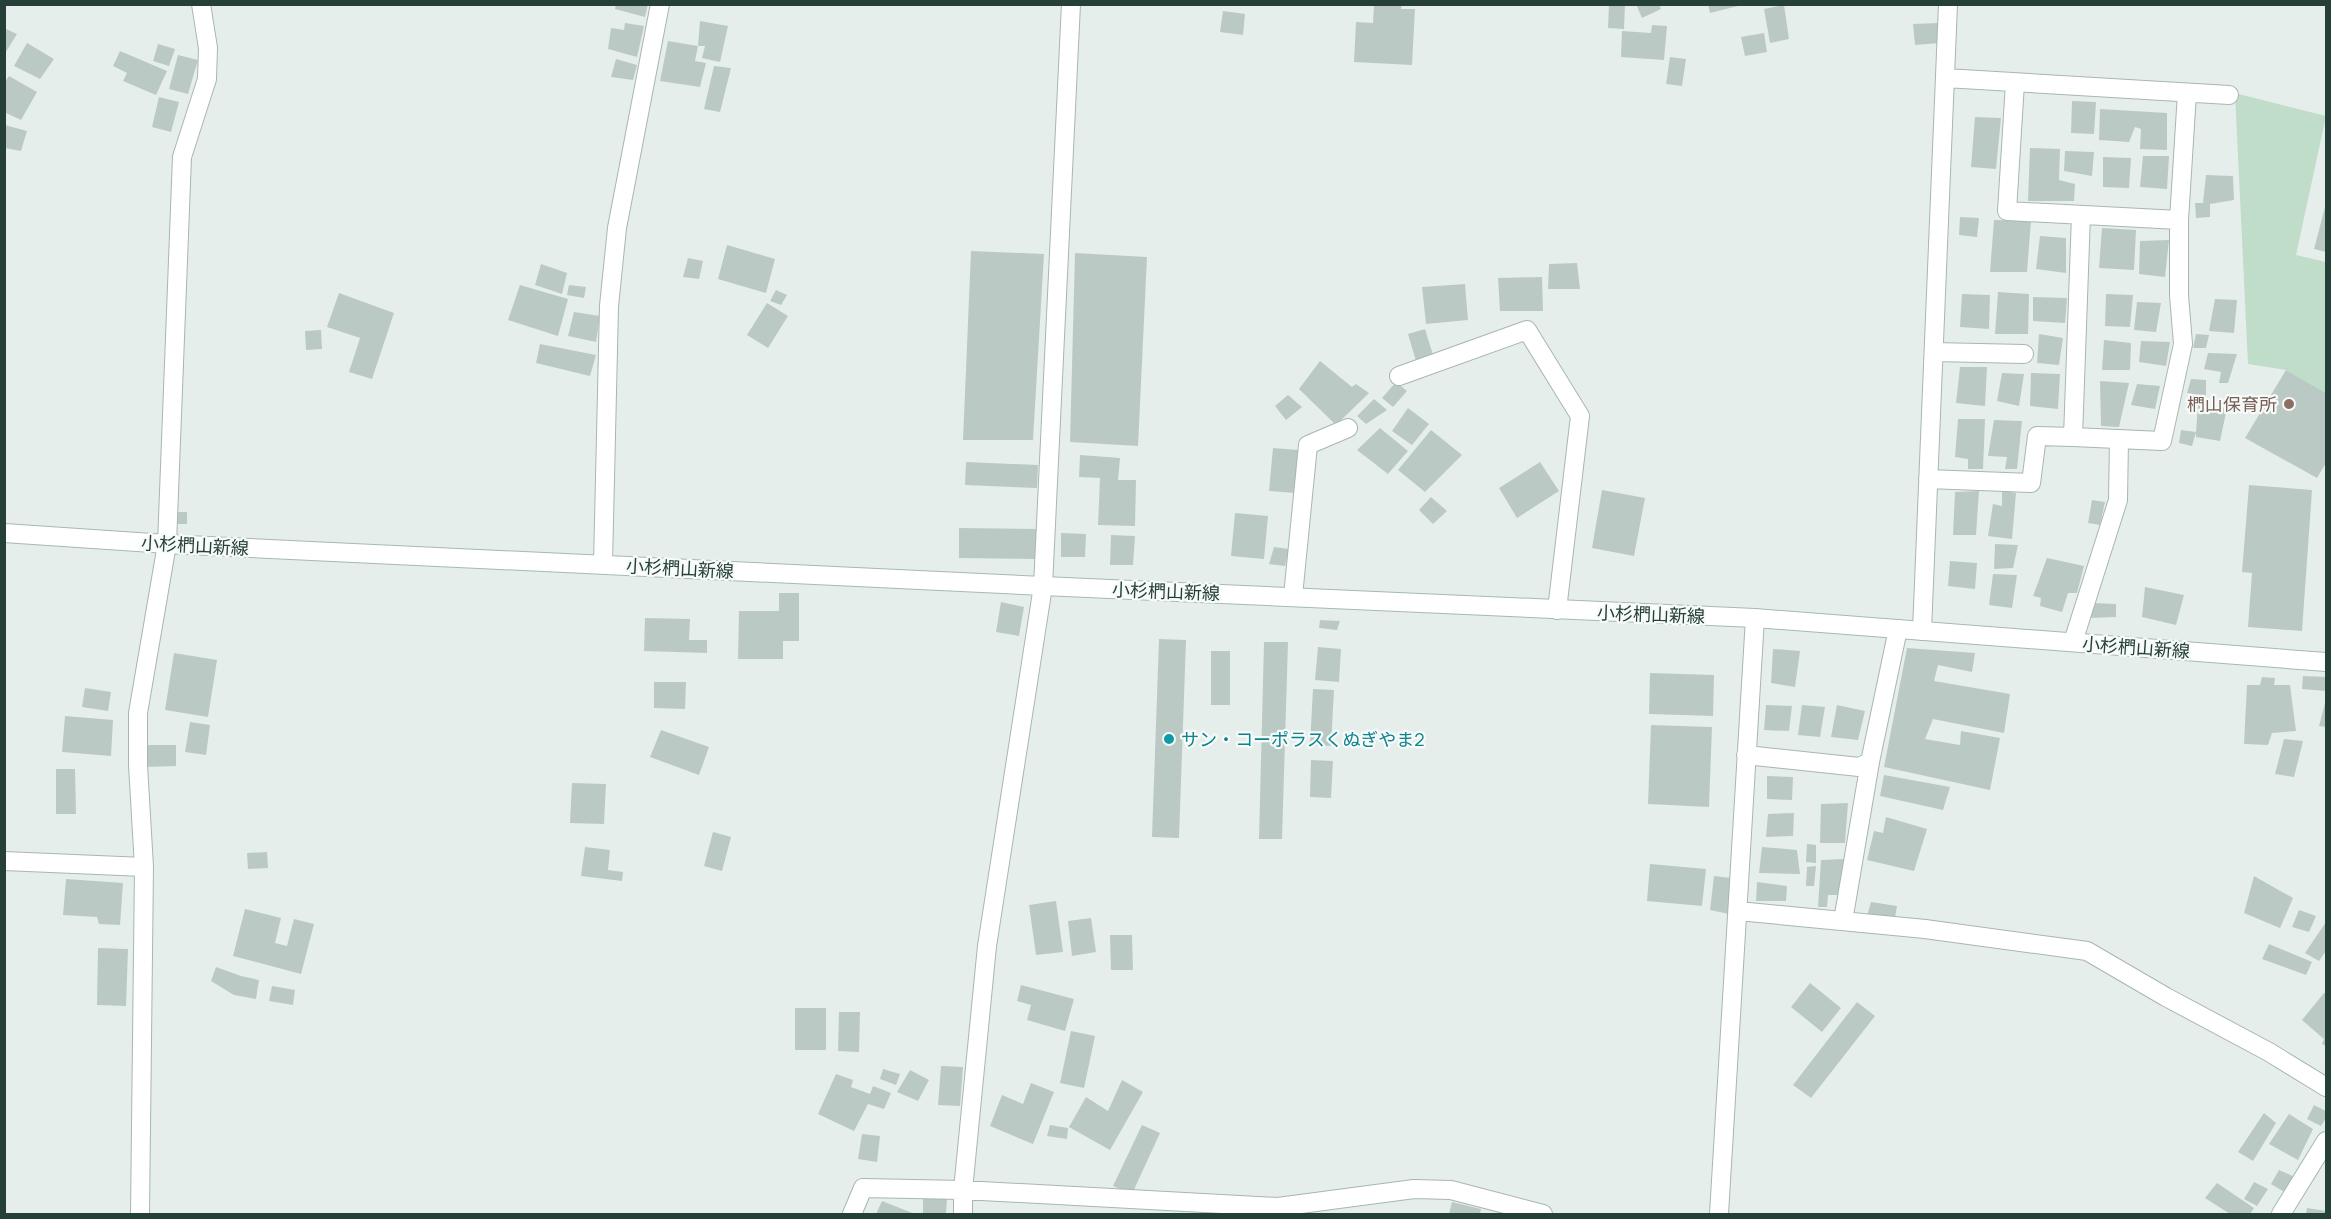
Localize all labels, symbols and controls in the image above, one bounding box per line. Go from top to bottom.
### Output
place label: 椚山保育所 [2187,392,2277,416]
marker: 椚山保育所 [2282,397,2296,411]
street label: 小杉椚山新線 [140,530,250,560]
street label: 小杉椚山新線 [625,553,735,583]
street label: 小杉椚山新線 [1112,577,1220,605]
street label: 小杉椚山新線 [1597,600,1705,628]
street label: 小杉椚山新線 [2081,631,2191,663]
place label: サン・コーポラスくぬぎやま2 [1181,727,1425,751]
marker: サン・コーポラスくぬぎやま2 [1162,732,1176,746]

